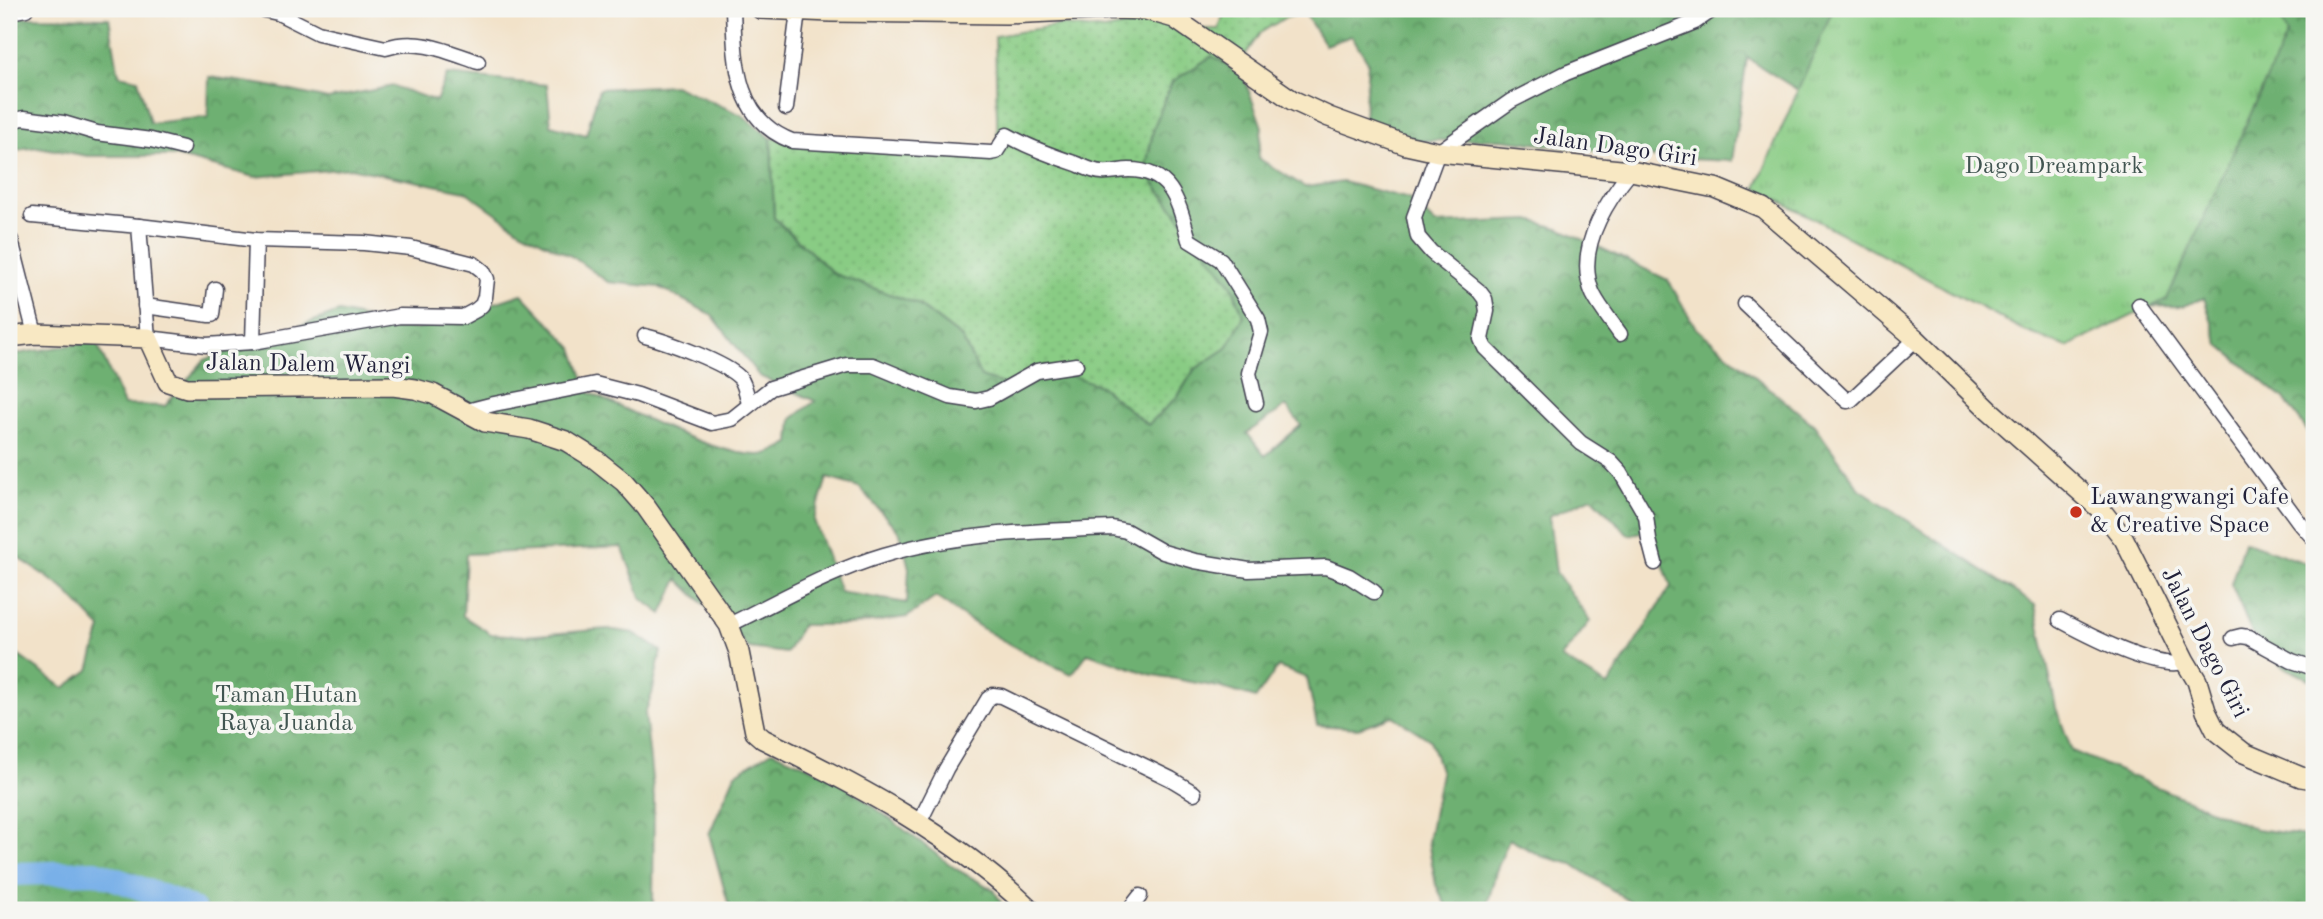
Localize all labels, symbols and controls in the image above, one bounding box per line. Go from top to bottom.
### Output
street label: Jalan Dago Giri [1532,125,1698,171]
park label: Dago Dreampark [1964,155,2144,179]
street label: Jalan Dalem Wangi [205,351,411,379]
place label: Lawangwangi Cafe & Creative Space [2090,486,2289,538]
marker: Lawangwangi Cafe & Creative Space [2068,504,2084,520]
street label: Jalan Dago Giri [2156,564,2252,722]
park label: Taman Hutan Raya Juanda [214,684,358,736]

